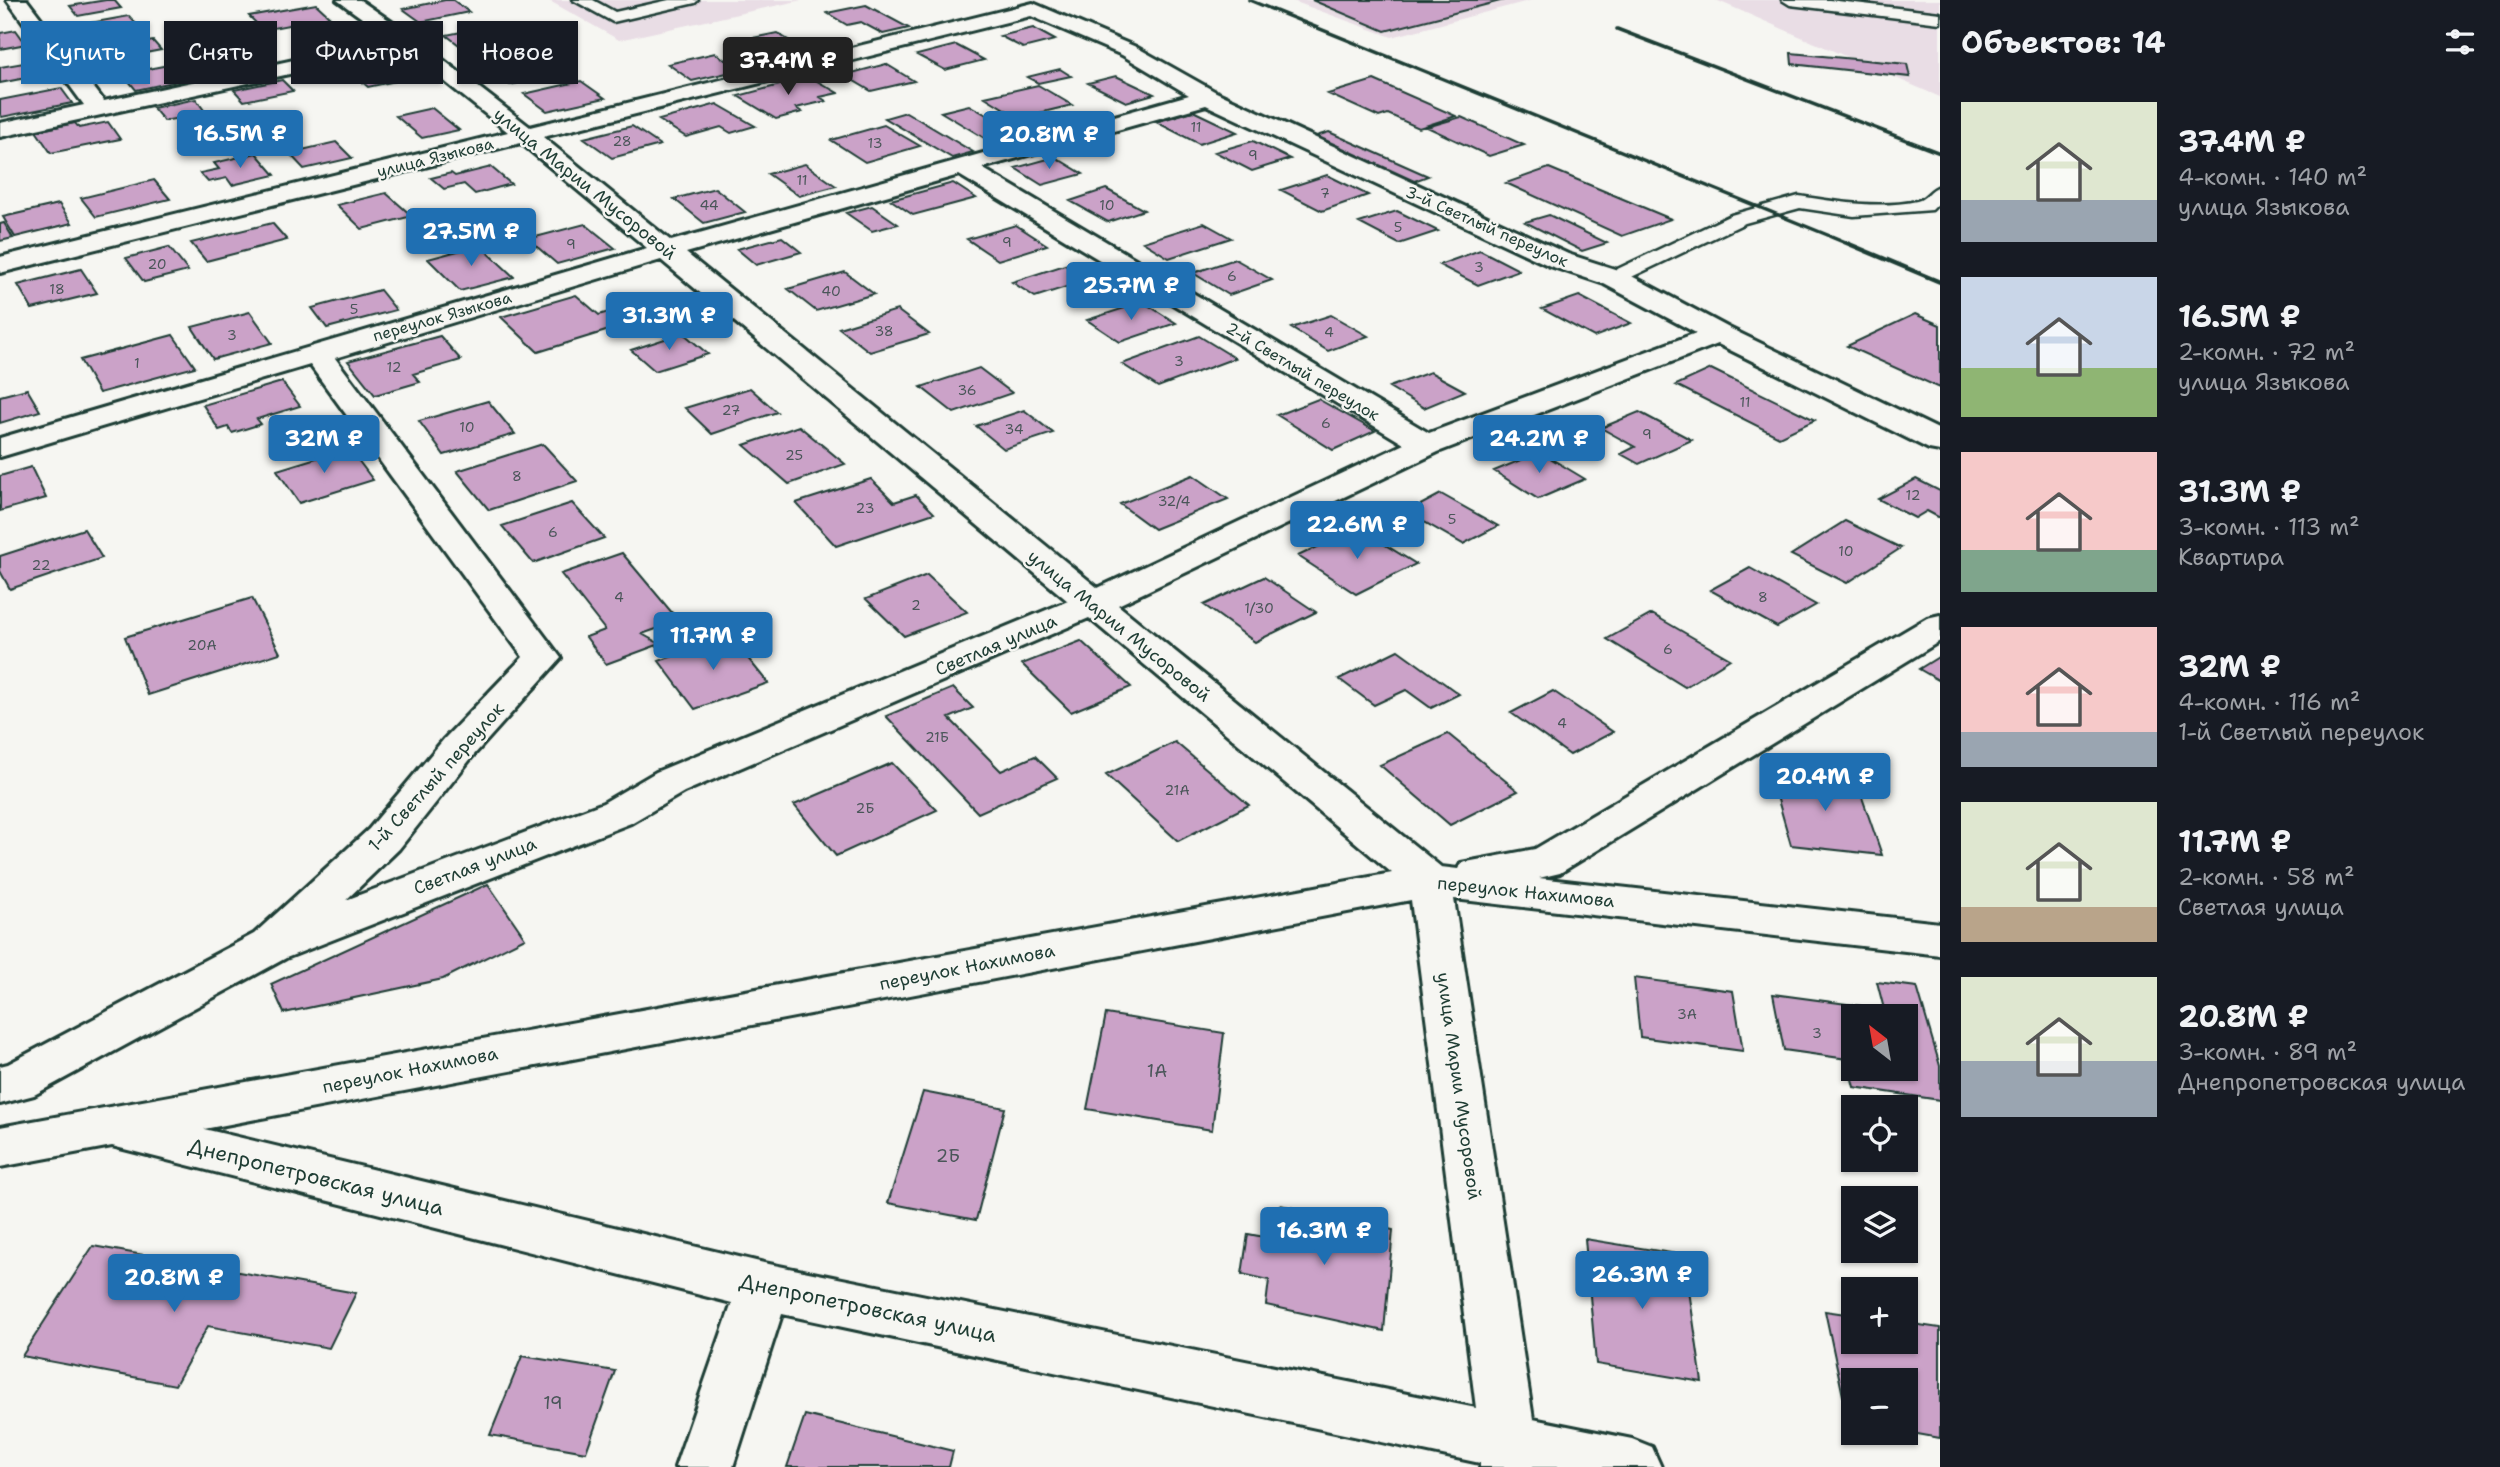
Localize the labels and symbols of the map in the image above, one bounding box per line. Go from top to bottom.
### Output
pin: 37.4M ₽ [723,38,853,97]
street label: улица Марии Мусоровой [488,103,682,266]
pin: 16.5M ₽ [175,110,305,170]
pin: 20.8M ₽ [984,111,1114,171]
house number: 11 [1190,118,1202,136]
house number: 28 [612,132,632,150]
street label: улица Языкова [375,133,496,182]
house number: 13 [868,134,882,152]
house number: 9 [1248,146,1258,164]
house number: 11 [796,171,808,189]
street label: 3-й Светлый переулок [1403,181,1571,271]
house number: 7 [1320,184,1330,202]
house number: 44 [699,196,719,214]
house number: 10 [1099,196,1115,214]
pin: 27.5M ₽ [406,208,536,268]
house number: 5 [1394,218,1402,236]
house number: 9 [1002,233,1012,251]
house number: 9 [566,235,576,253]
house number: 20 [147,255,167,273]
house number: 3 [1474,259,1484,275]
pin: 25.7M ₽ [1066,262,1196,322]
house number: 6 [1227,267,1237,285]
house number: 18 [49,280,65,298]
house number: 40 [821,282,841,300]
street label: переулок Языкова [370,287,514,346]
pin: 31.3M ₽ [604,292,734,352]
house number: 5 [350,300,358,318]
street label: 2-й Светлый переулок [1222,317,1384,426]
house number: 38 [874,322,894,340]
house number: 4 [1324,323,1334,341]
house number: 3 [227,326,237,344]
house number: 3 [1174,352,1184,370]
house number: 1 [134,354,140,372]
house number: 12 [387,358,401,376]
house number: 36 [957,381,977,399]
house number: 11 [1739,393,1751,411]
house number: 27 [722,401,740,419]
house number: 6 [1321,414,1331,432]
pin: 32M ₽ [275,416,373,475]
pin: 24.2M ₽ [1474,416,1604,475]
house number: 10 [459,418,475,436]
house number: 34 [1004,420,1024,438]
house number: 9 [1642,425,1652,443]
house number: 25 [785,446,803,464]
house number: 8 [512,467,522,485]
house number: 12 [1906,486,1920,504]
house number: 32/4 [1158,492,1190,510]
house number: 23 [856,499,874,517]
pin: 22.6M ₽ [1292,502,1422,561]
house number: 5 [1448,510,1456,528]
house number: 6 [548,523,558,541]
house number: 10 [1838,542,1854,560]
street label: улица Марии Мусоровой [1022,545,1216,708]
house number: 22 [32,556,50,574]
house number: 4 [614,588,624,606]
house number: 8 [1758,588,1768,606]
house number: 2 [911,596,921,614]
house number: 1/30 [1244,599,1274,617]
street label: Светлая улица [932,609,1060,681]
pin: 11.7M ₽ [648,612,778,672]
house number: 20А [187,636,217,654]
house number: 6 [1663,640,1673,658]
street label: 1-й Светлый переулок [363,697,510,857]
house number: 4 [1557,714,1567,732]
house number: 21Б [925,728,949,746]
pin: 20.4M ₽ [1760,754,1890,813]
house number: 21А [1164,781,1190,799]
house number: 2Б [855,799,875,817]
street label: Светлая улица [410,832,540,900]
street label: переулок Нахимова [1436,871,1616,913]
street label: переулок Нахимова [877,938,1057,996]
street label: улица Марии Мусоровой [1431,971,1487,1201]
north arrow [1841,1004,1918,1082]
house number: 3А [1677,1005,1697,1023]
house number: 3 [1812,1024,1822,1042]
street label: переулок Нахимова [320,1041,500,1099]
house number: 1А [1147,1059,1167,1083]
street label: Днепропетровская улица [185,1132,447,1222]
house number: 2Б [936,1144,960,1168]
pin: 16.3M ₽ [1259,1208,1389,1267]
pin: 26.3M ₽ [1577,1252,1707,1311]
pin: 20.8M ₽ [109,1254,239,1314]
street label: Днепропетровская улица [737,1267,999,1349]
house number: 19 [543,1391,563,1415]

